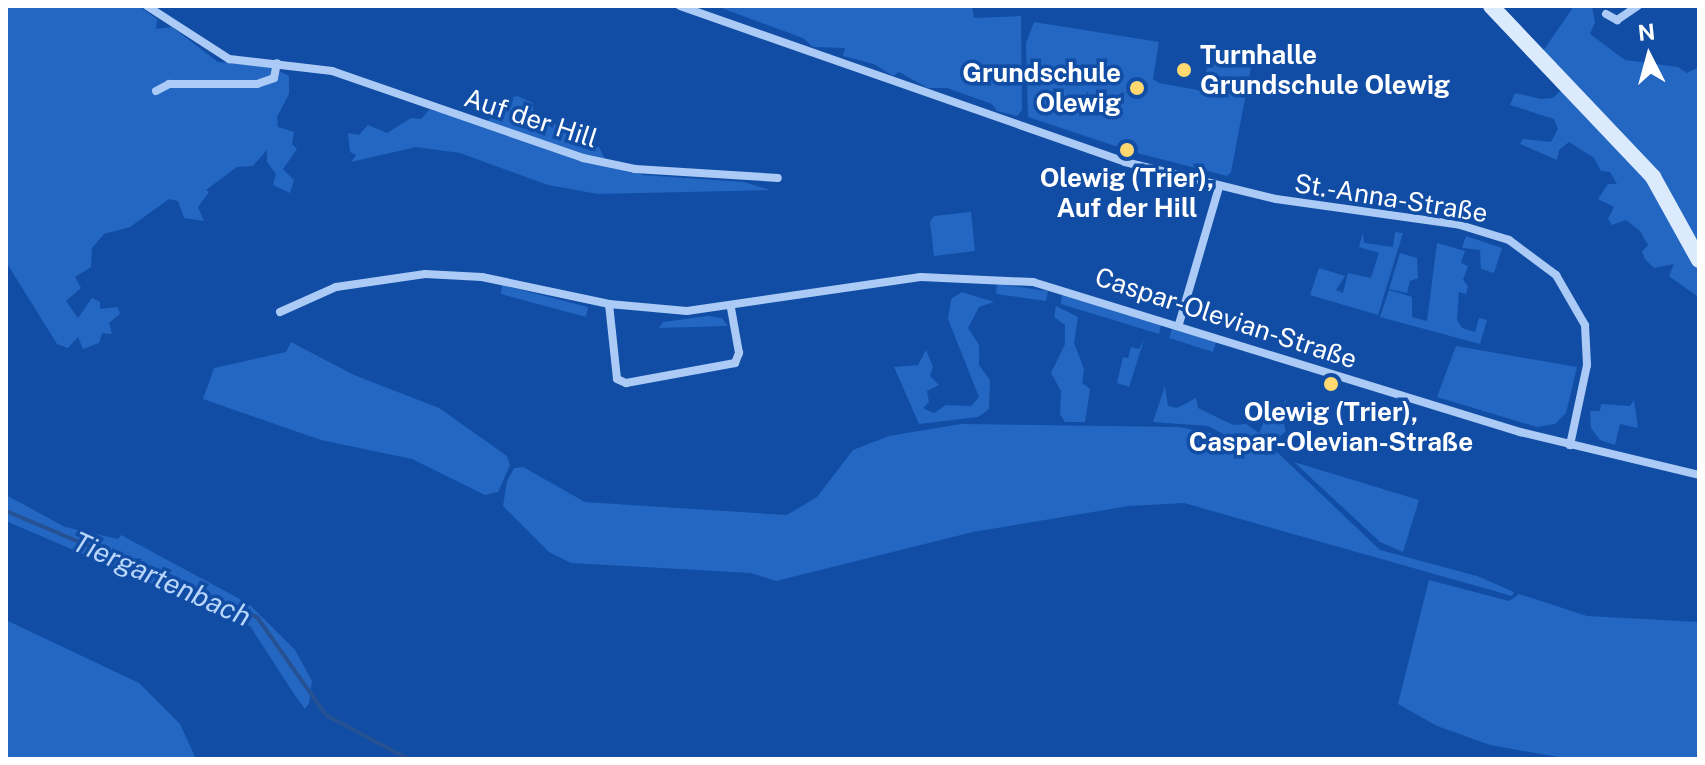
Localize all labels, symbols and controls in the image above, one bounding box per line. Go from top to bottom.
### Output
north arrow [1609,16,1689,96]
text: N [1637,18,1656,46]
place label: Turnhalle Grundschule Olewig [1200,39,1450,100]
place label: Grundschule Olewig [962,57,1121,118]
marker: Turnhalle Grundschule Olewig [1175,61,1193,79]
marker: Grundschule Olewig [1128,79,1146,97]
street label: Auf der Hill [460,82,602,154]
marker: Olewig (Trier), Auf der Hill [1118,141,1136,159]
place label: Olewig (Trier), Auf der Hill [1040,162,1214,224]
street label: St.-Anna-Straße [1292,167,1490,229]
street label: Caspar-Olevian-Straße [1091,261,1361,375]
marker: Olewig (Trier), Caspar-Olevian-Straße [1322,375,1340,393]
place label: Olewig (Trier), Caspar-Olevian-Straße [1189,396,1473,458]
water label: Tiergartenbach [68,525,256,633]

